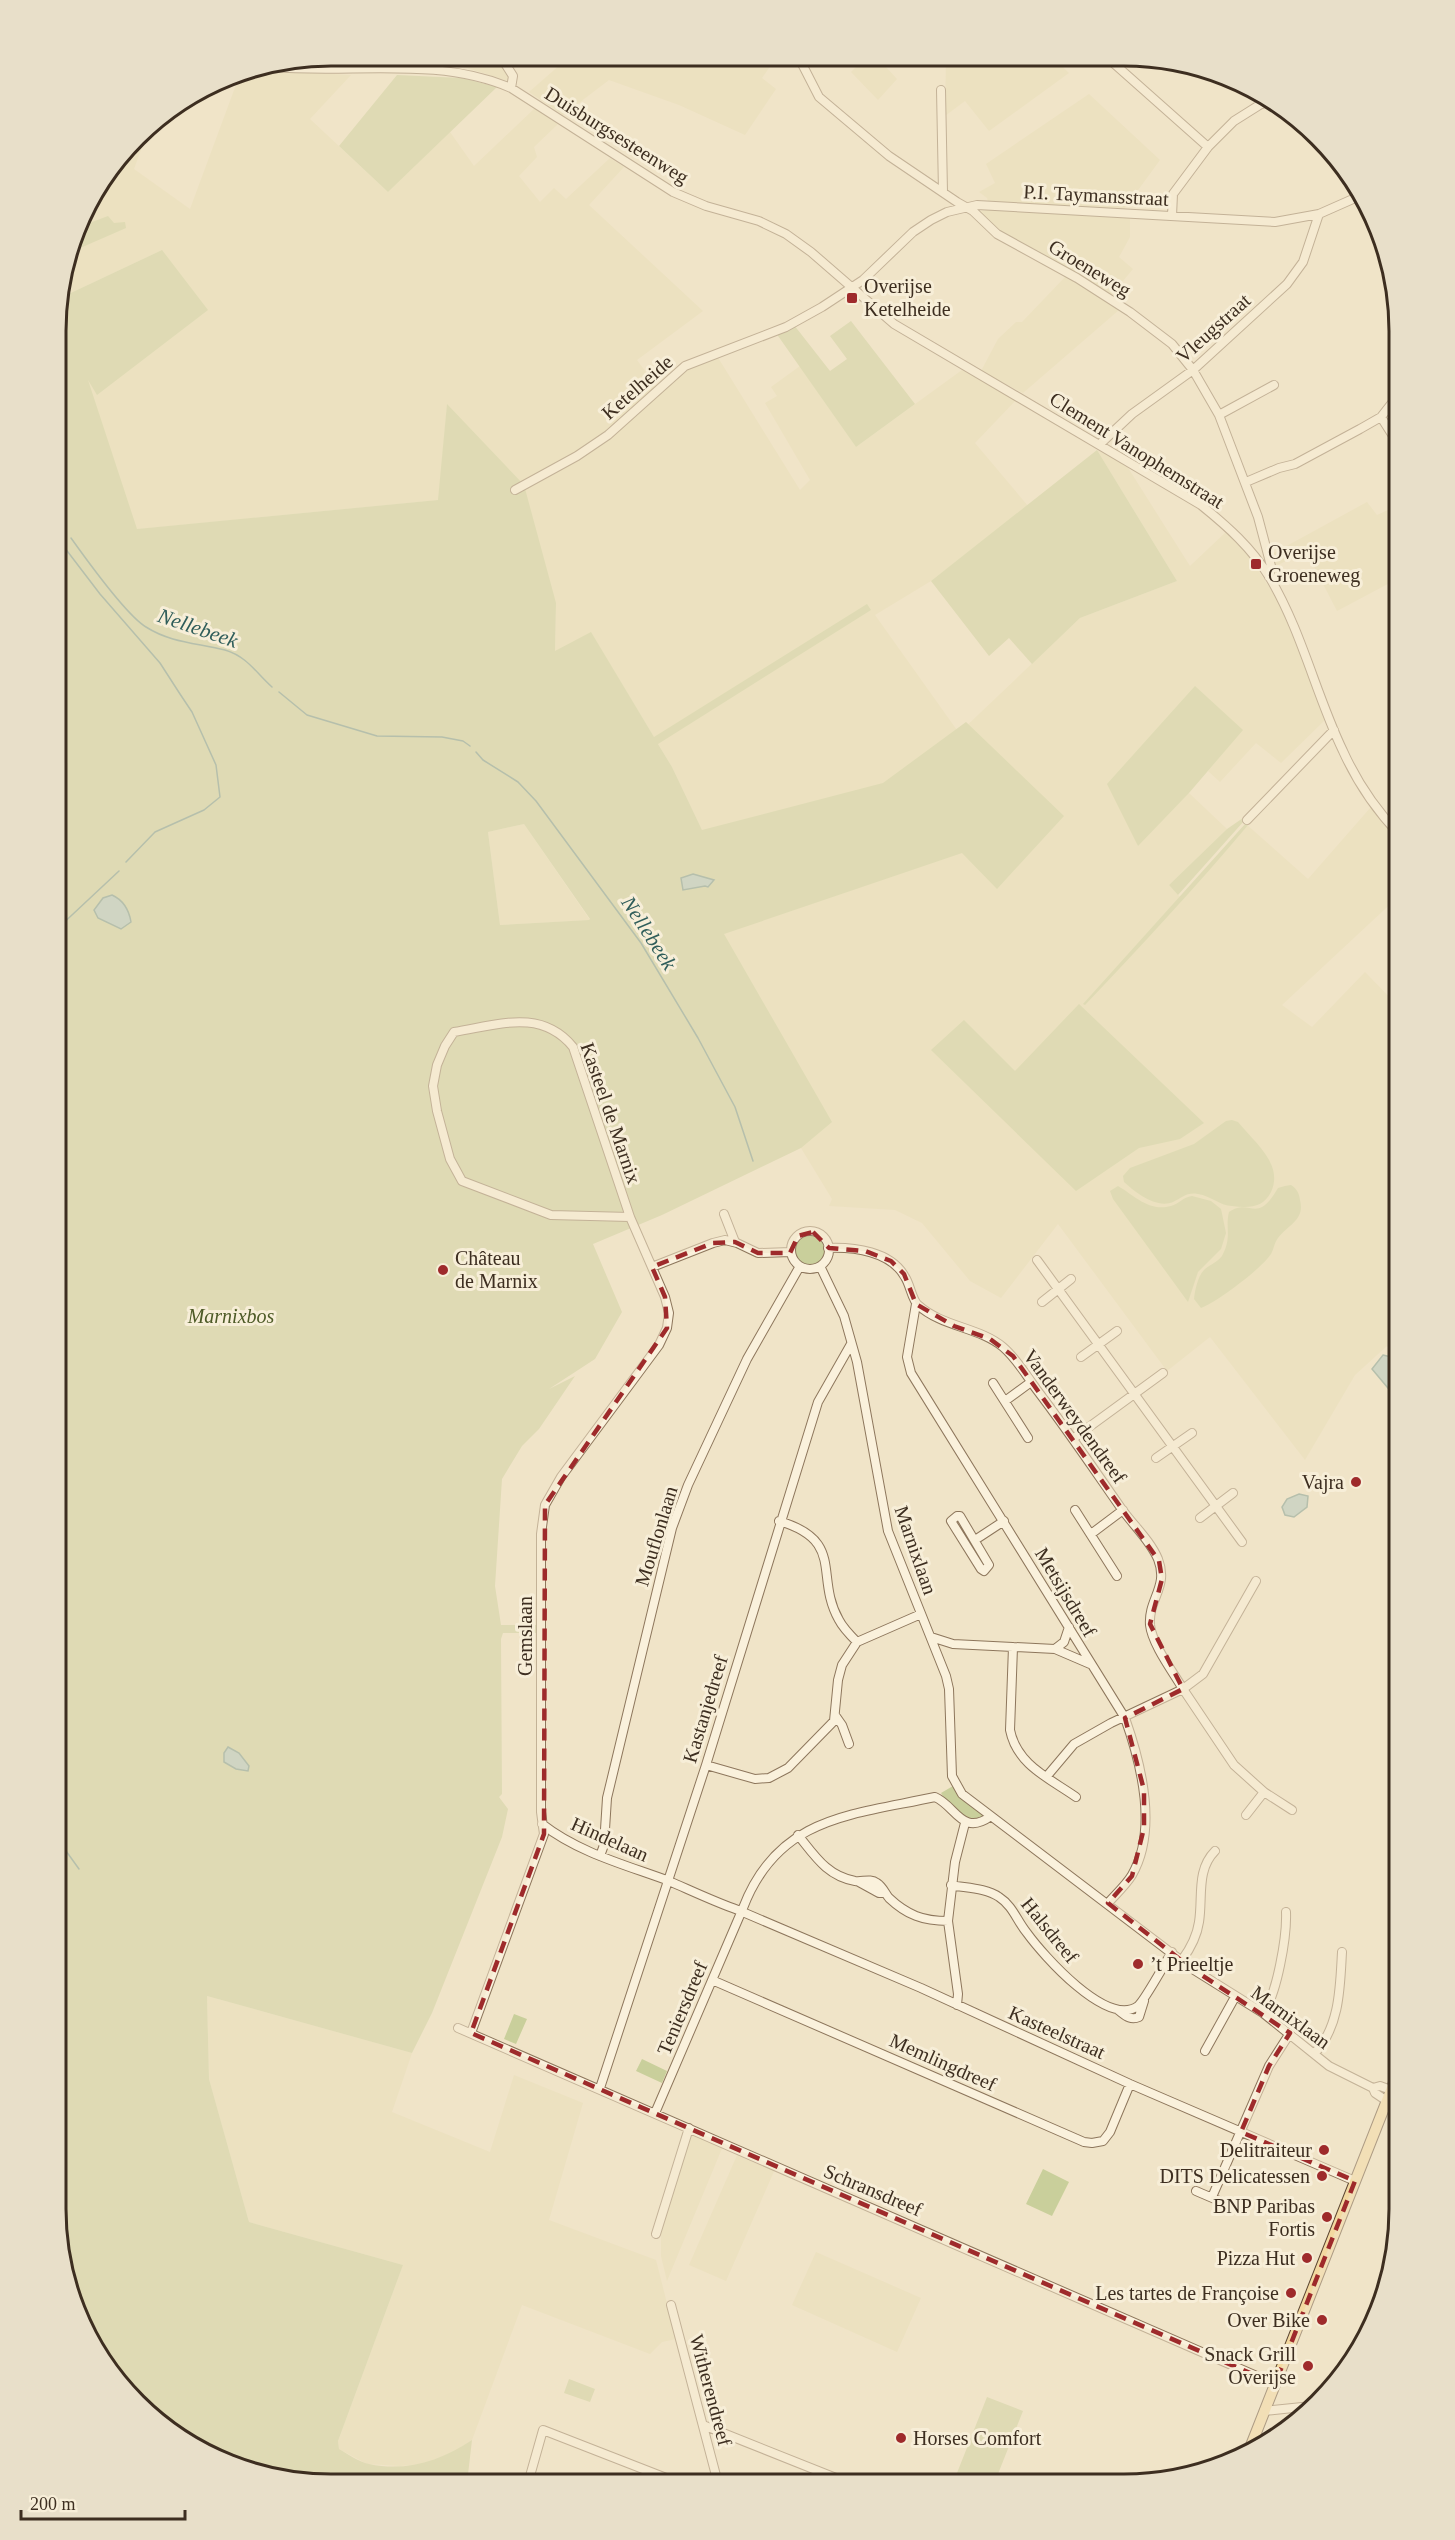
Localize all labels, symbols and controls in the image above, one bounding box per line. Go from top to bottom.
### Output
street label: Duisburgsesteenweg [541,82,693,189]
street label: P.I. Taymansstraat [1023,180,1170,211]
street label: Groeneweg [1044,235,1135,302]
place label: Overijse Ketelheide [864,275,951,320]
street label: Vleugstraat [1171,289,1256,368]
marker: Overijse Ketelheide [845,291,859,305]
street label: Ketelheide [597,350,677,424]
street label: Clement Vanophemstraat [1045,387,1229,514]
place label: Overijse Groeneweg [1268,541,1360,587]
marker: Overijse Groeneweg [1249,557,1263,571]
water label: Nellebeek [154,603,242,653]
water label: Nellebeek [616,891,682,975]
street label: Kasteel de Marnix [577,1040,645,1186]
place label: Château de Marnix [455,1247,538,1292]
marker: Château de Marnix [436,1263,450,1277]
park label: Marnixbos [187,1305,275,1327]
street label: Vanderweydendreef [1018,1345,1131,1488]
place label: Vajra [1302,1471,1344,1494]
marker: Vajra [1349,1475,1363,1489]
street label: Mouflonlaan [630,1483,682,1589]
street label: Marnixlaan [891,1503,941,1597]
street label: Metsijsdreef [1030,1543,1101,1641]
street label: Gemslaan [514,1596,536,1676]
street label: Kastanjedreef [678,1652,733,1766]
street label: Hindelaan [568,1812,652,1866]
street label: Halsdreef [1017,1893,1083,1967]
place label: ’t Prieeltje [1150,1953,1234,1976]
marker: ’t Prieeltje [1131,1957,1145,1971]
street label: Teniersdreef [652,1958,712,2058]
street label: Marnixlaan [1247,1981,1335,2053]
street label: Kasteelstraat [1005,2001,1109,2063]
street label: Memlingdreef [886,2029,1000,2096]
place label: Delitraiteur [1220,2139,1312,2161]
marker: Delitraiteur [1317,2143,1331,2157]
street label: Schransdreef [821,2159,926,2221]
place label: DITS Delicatessen [1159,2165,1310,2187]
marker: DITS Delicatessen [1315,2169,1329,2183]
place label: BNP Paribas Fortis [1213,2195,1315,2240]
marker: BNP Paribas Fortis [1320,2210,1334,2224]
place label: Pizza Hut [1217,2247,1295,2269]
marker: Pizza Hut [1300,2251,1314,2265]
place label: Les tartes de Françoise [1095,2282,1279,2305]
marker: Les tartes de Françoise [1284,2286,1298,2300]
place label: Over Bike [1227,2309,1310,2331]
marker: Over Bike [1315,2313,1329,2327]
street label: Witherendreef [686,2332,737,2449]
place label: Snack Grill Overijse [1204,2343,1296,2389]
marker: Snack Grill Overijse [1301,2359,1315,2373]
place label: Horses Comfort [913,2427,1042,2449]
marker: Horses Comfort [894,2431,908,2445]
scale bar [21,2483,184,2521]
text: 200 m [30,2494,76,2514]

